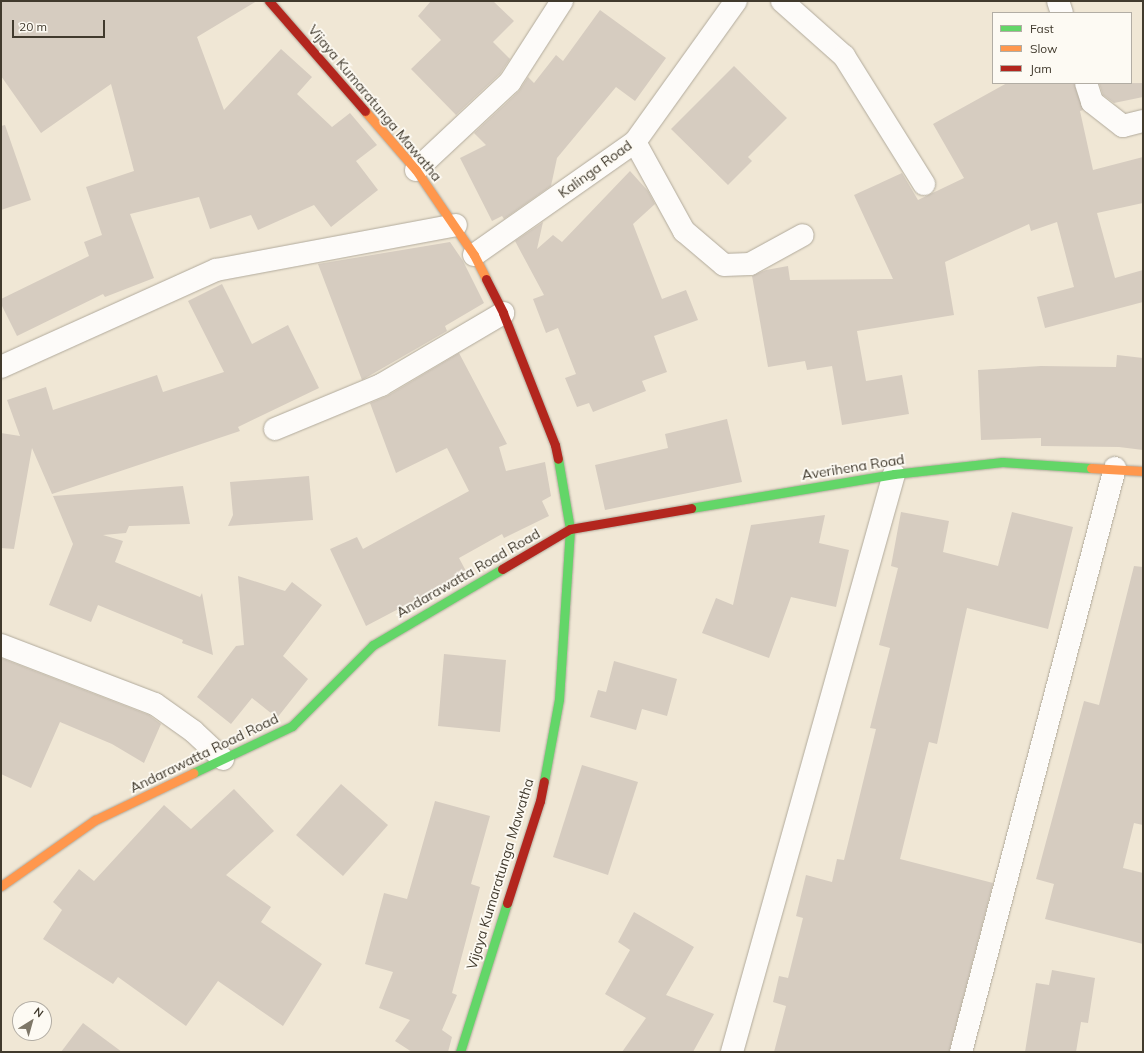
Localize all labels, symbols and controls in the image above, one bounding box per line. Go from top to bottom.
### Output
scale bar [14,12,107,38]
legend [992,12,1132,84]
text: 20 m [19,19,47,34]
street label: Vijaya Kumaratunga Mawatha [305,21,445,185]
text: Fast [1030,21,1054,36]
text: Slow [1030,41,1058,56]
text: Jam [1030,61,1052,76]
street label: Kalinga Road [555,137,635,201]
street label: Averihena Road [800,451,906,483]
street label: Andarawatta Road Road [393,525,543,621]
street label: Andarawatta Road Road [127,710,281,796]
street label: Vijaya Kumaratunga Mawatha [463,776,537,972]
north arrow [12,1001,52,1041]
text: N [31,1004,46,1020]

